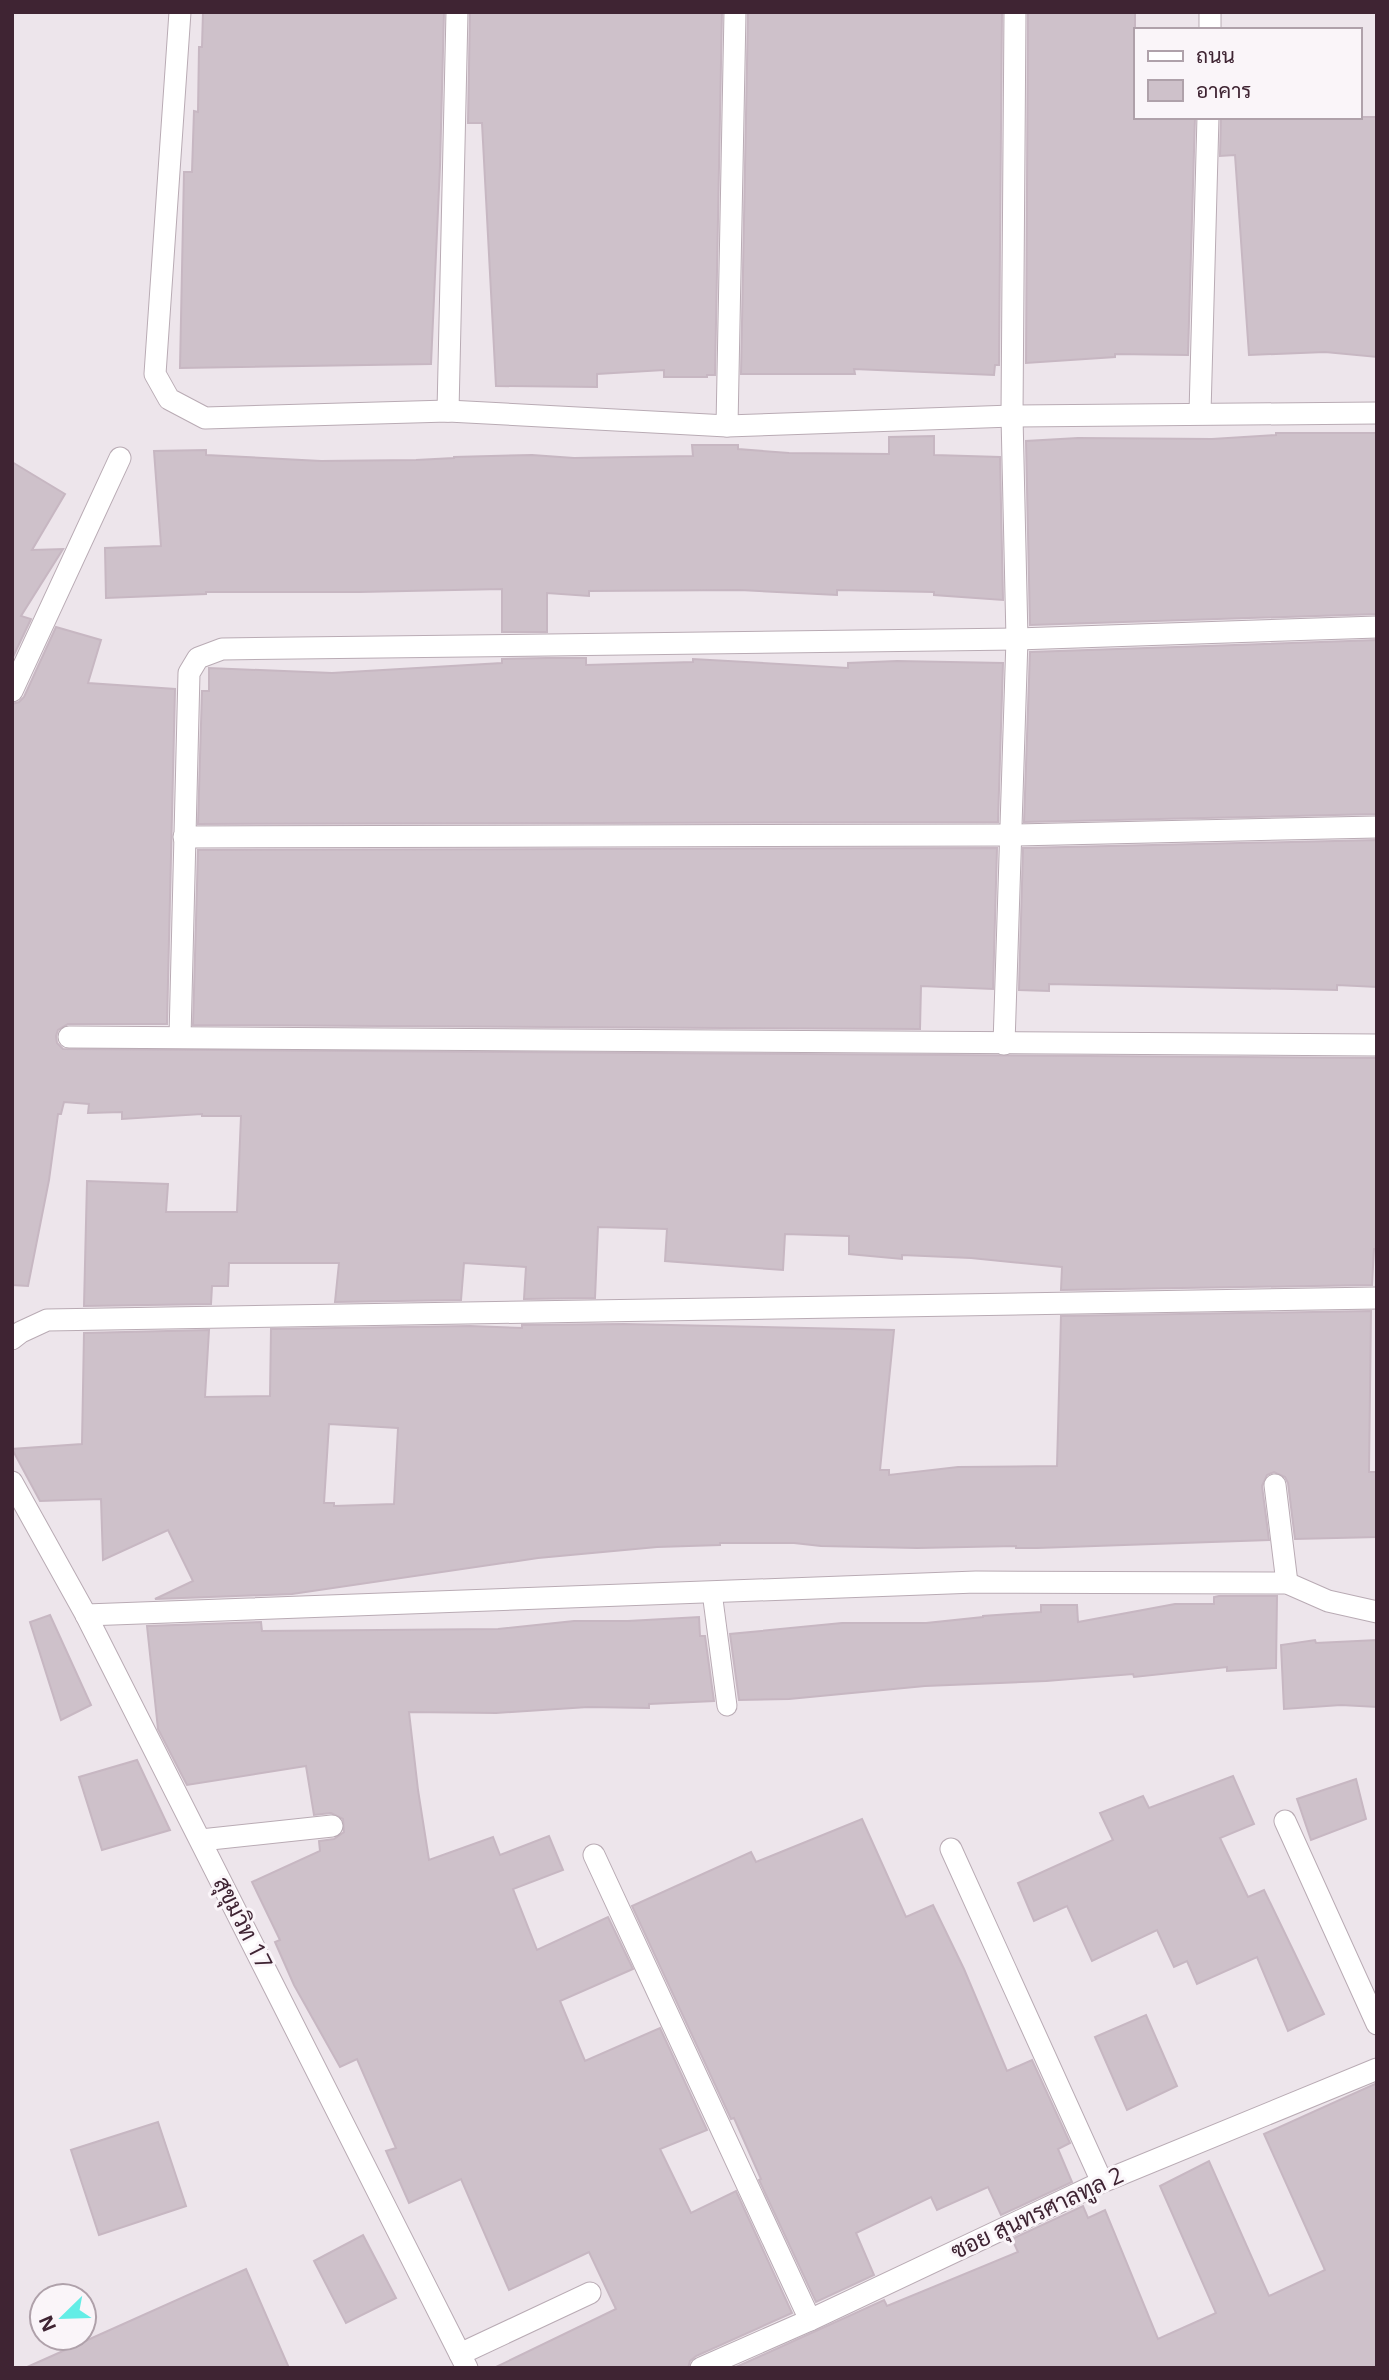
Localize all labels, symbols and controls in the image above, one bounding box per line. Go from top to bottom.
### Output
legend [1134,28,1361,119]
text: ถนน [1196,41,1235,69]
text: อาคาร [1196,76,1252,104]
street label: สุขุมวิท 17 [206,1871,281,1975]
street label: ซอย สุนทรศาลทูล 2 [945,2158,1129,2268]
north arrow [28,2282,98,2352]
text: N [32,2311,62,2336]

